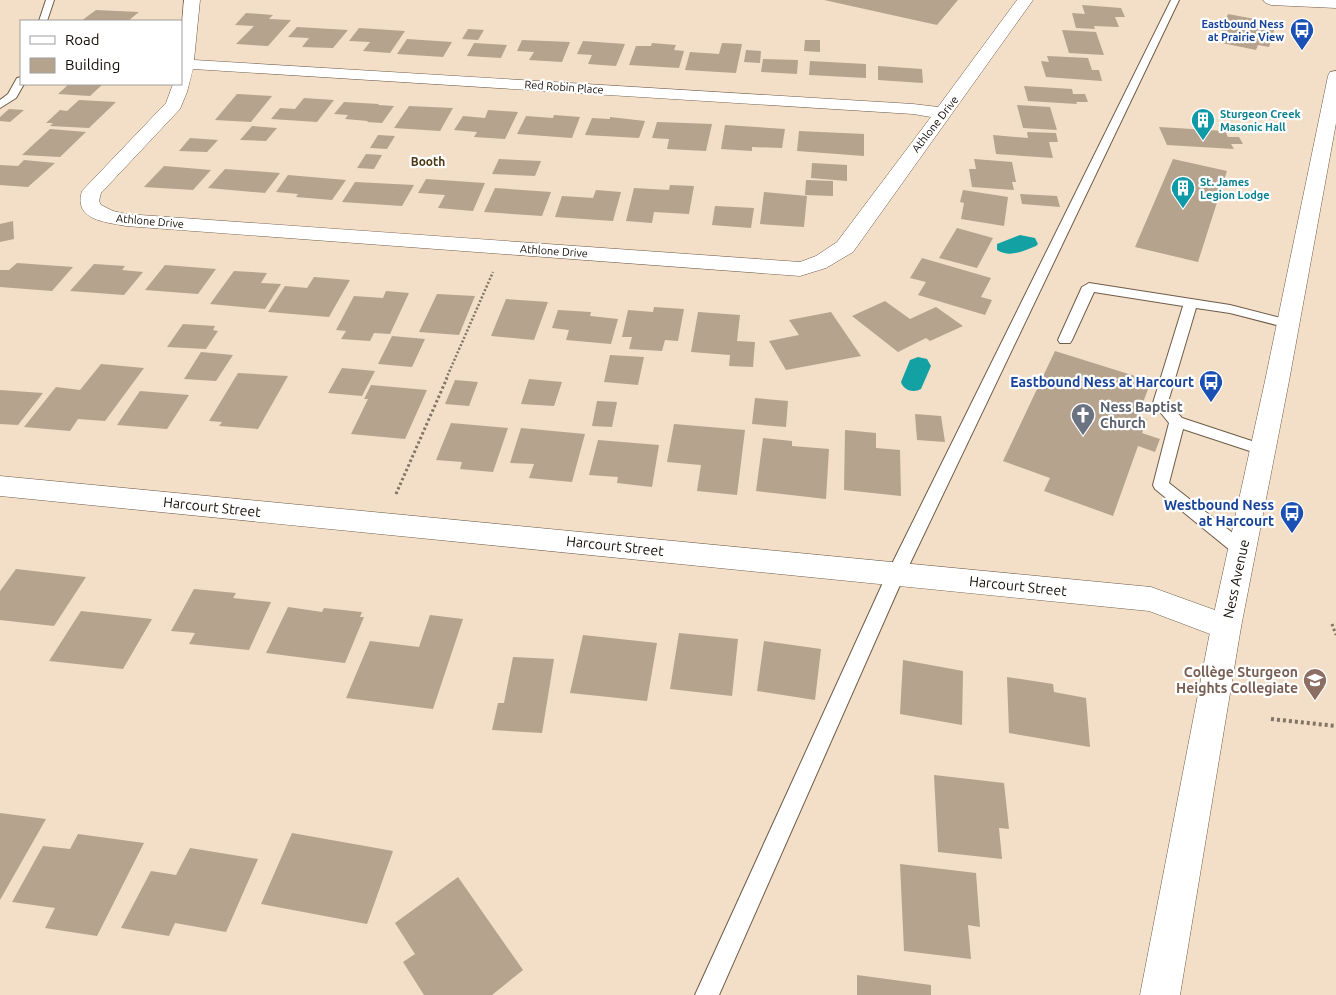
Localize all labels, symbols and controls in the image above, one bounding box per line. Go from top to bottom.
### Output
bus stop icon: Eastbound Ness at Prairie View [1289,17,1315,51]
place label: Eastbound Ness at Prairie View [1201,18,1284,43]
legend [20,20,182,85]
text: Road [65,31,100,48]
text: Building [65,56,120,73]
street label: Red Robin Place [524,78,604,96]
street label: Athlone Drive [909,94,961,154]
building icon: Sturgeon Creek Masonic Hall [1190,107,1216,141]
place label: Sturgeon Creek Masonic Hall [1220,108,1301,133]
district label: Booth [411,155,445,168]
building icon: St. James Legion Lodge [1170,175,1196,209]
place label: St. James Legion Lodge [1200,176,1270,201]
street label: Athlone Drive [116,212,184,230]
street label: Athlone Drive [520,243,588,259]
bus stop icon: Eastbound Ness at Harcourt [1198,369,1224,403]
place label: Eastbound Ness at Harcourt [1010,374,1194,390]
place label: Ness Baptist Church [1100,399,1183,431]
church icon: Ness Baptist Church [1070,402,1096,436]
street label: Harcourt Street [162,494,262,520]
place label: Westbound Ness at Harcourt [1164,497,1274,529]
bus stop icon: Westbound Ness at Harcourt [1279,500,1305,534]
street label: Harcourt Street [565,533,665,559]
street label: Ness Avenue [1220,538,1252,620]
street label: Harcourt Street [968,573,1068,599]
place label: Collège Sturgeon Heights Collegiate [1176,664,1298,696]
school or university icon: Collège Sturgeon Heights Collegiate [1302,667,1328,701]

